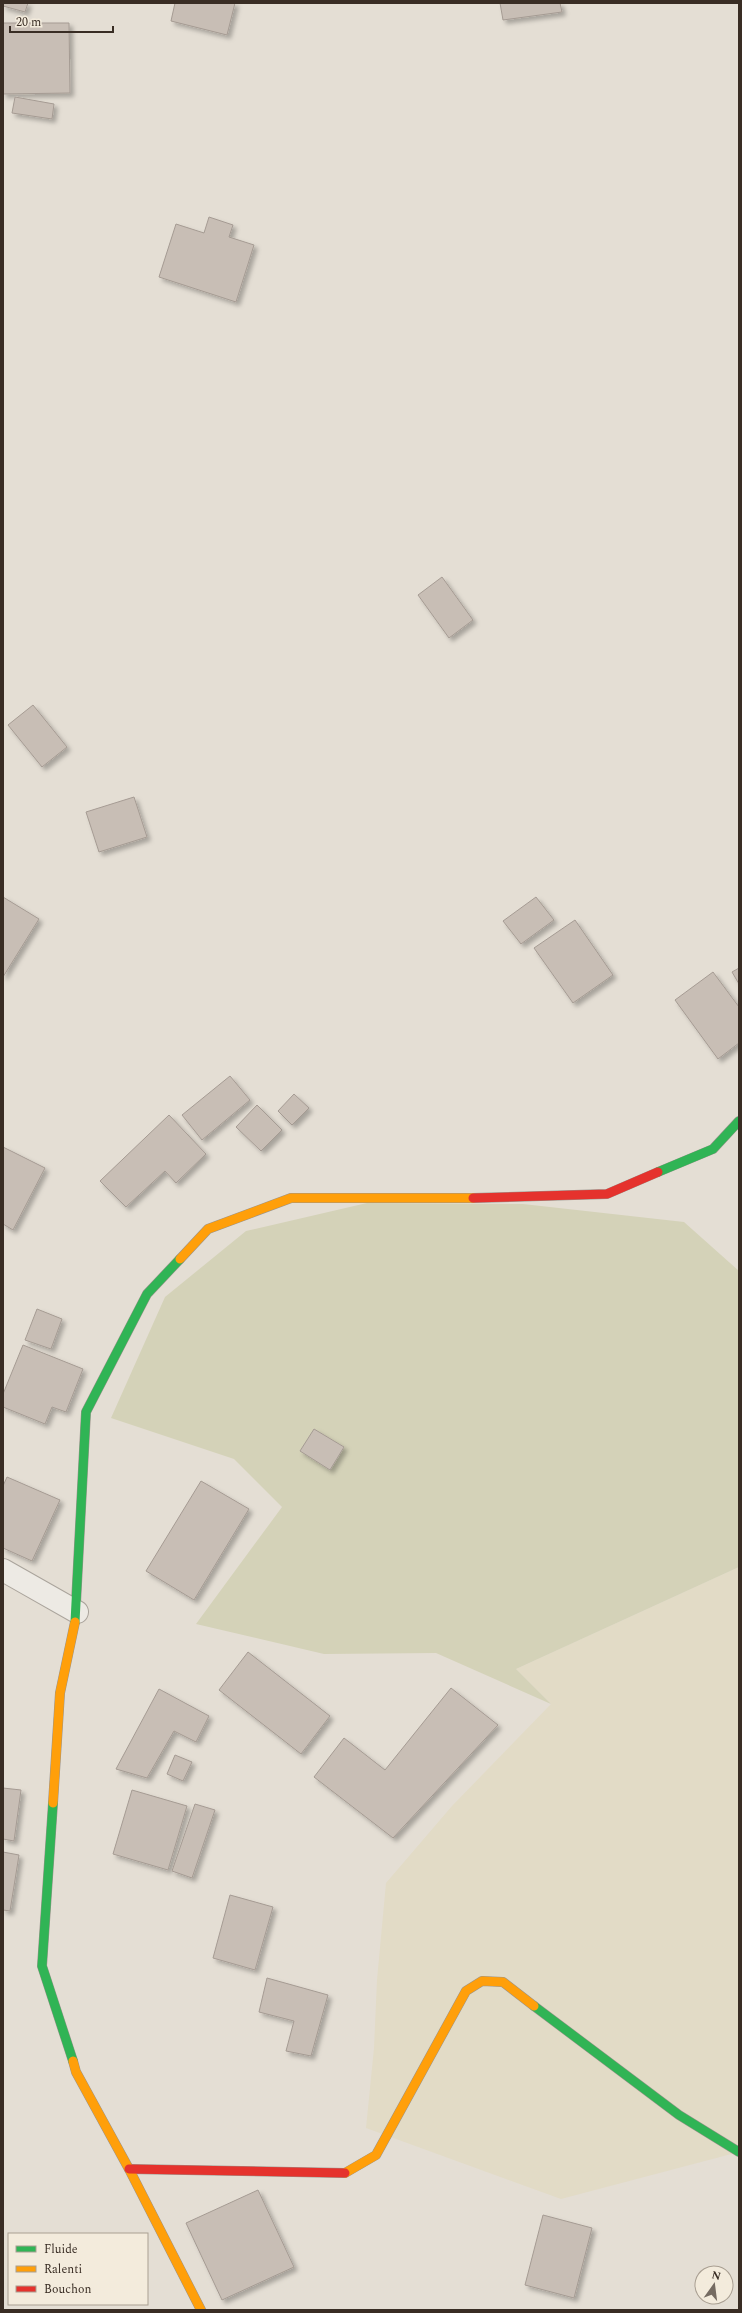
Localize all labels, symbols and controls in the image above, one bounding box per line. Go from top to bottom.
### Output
scale bar [10,8,113,34]
text: 20 m [16,13,41,32]
legend [8,2233,148,2305]
text: Fluide [44,2240,78,2259]
text: Ralenti [44,2260,82,2279]
north arrow [694,2265,734,2305]
text: N [710,2266,723,2285]
text: Bouchon [44,2280,91,2299]

